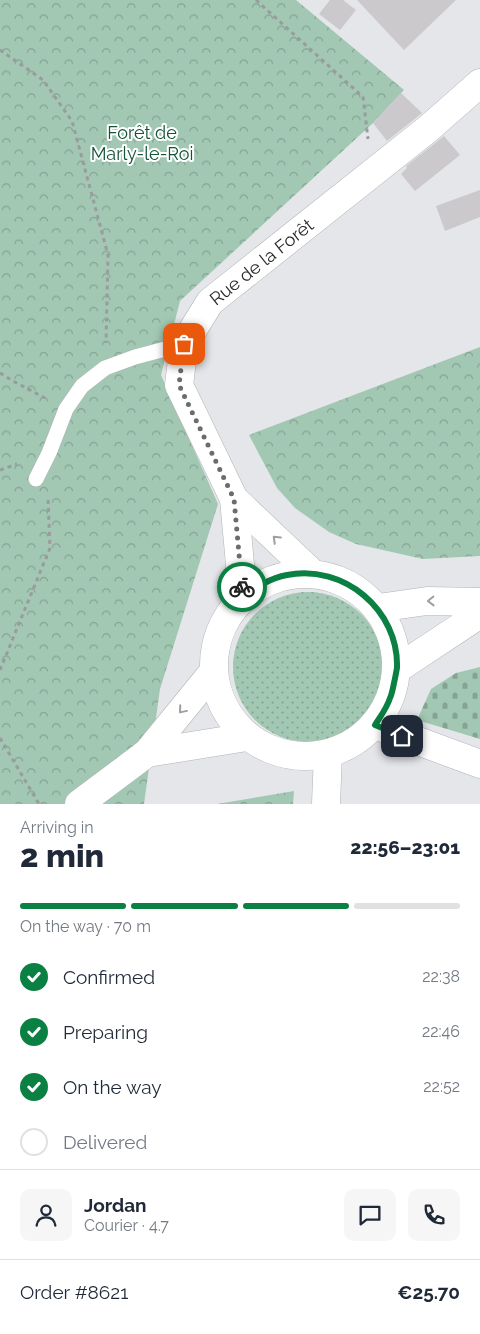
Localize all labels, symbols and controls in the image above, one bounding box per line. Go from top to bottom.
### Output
park label: Forêt de Marly-le-Roi [91,122,193,164]
street label: Rue de la Forêt [205,214,317,309]
pin [163,323,205,365]
icon: bag [170,330,198,358]
one-way arrow [273,536,282,545]
courier [217,562,267,612]
icon: bike [228,573,256,601]
one-way arrow [427,596,435,607]
one-way arrow [180,704,188,713]
pin [381,715,423,757]
icon: home [388,722,416,750]
text: Arriving in [20,818,94,837]
text: 22:56–23:01 [350,836,460,858]
text: 2 min [20,837,104,874]
text: On the way · 70 m [20,917,151,936]
icon: check [20,963,48,991]
text: Confirmed [63,966,155,988]
text: 22:38 [422,967,460,986]
icon: check [20,1018,48,1046]
text: Preparing [63,1021,148,1043]
text: 22:46 [422,1022,460,1041]
icon: check [20,1073,48,1101]
text: On the way [63,1076,162,1098]
text: 22:52 [423,1077,460,1096]
text: Delivered [63,1131,147,1153]
button: person [20,1189,72,1241]
button: chat [344,1189,396,1241]
button: phone [408,1189,460,1241]
text: Jordan [84,1194,147,1216]
text: Courier · 4.7 [84,1216,169,1235]
text: Order #8621 [20,1281,128,1303]
text: €25.70 [397,1281,460,1303]

